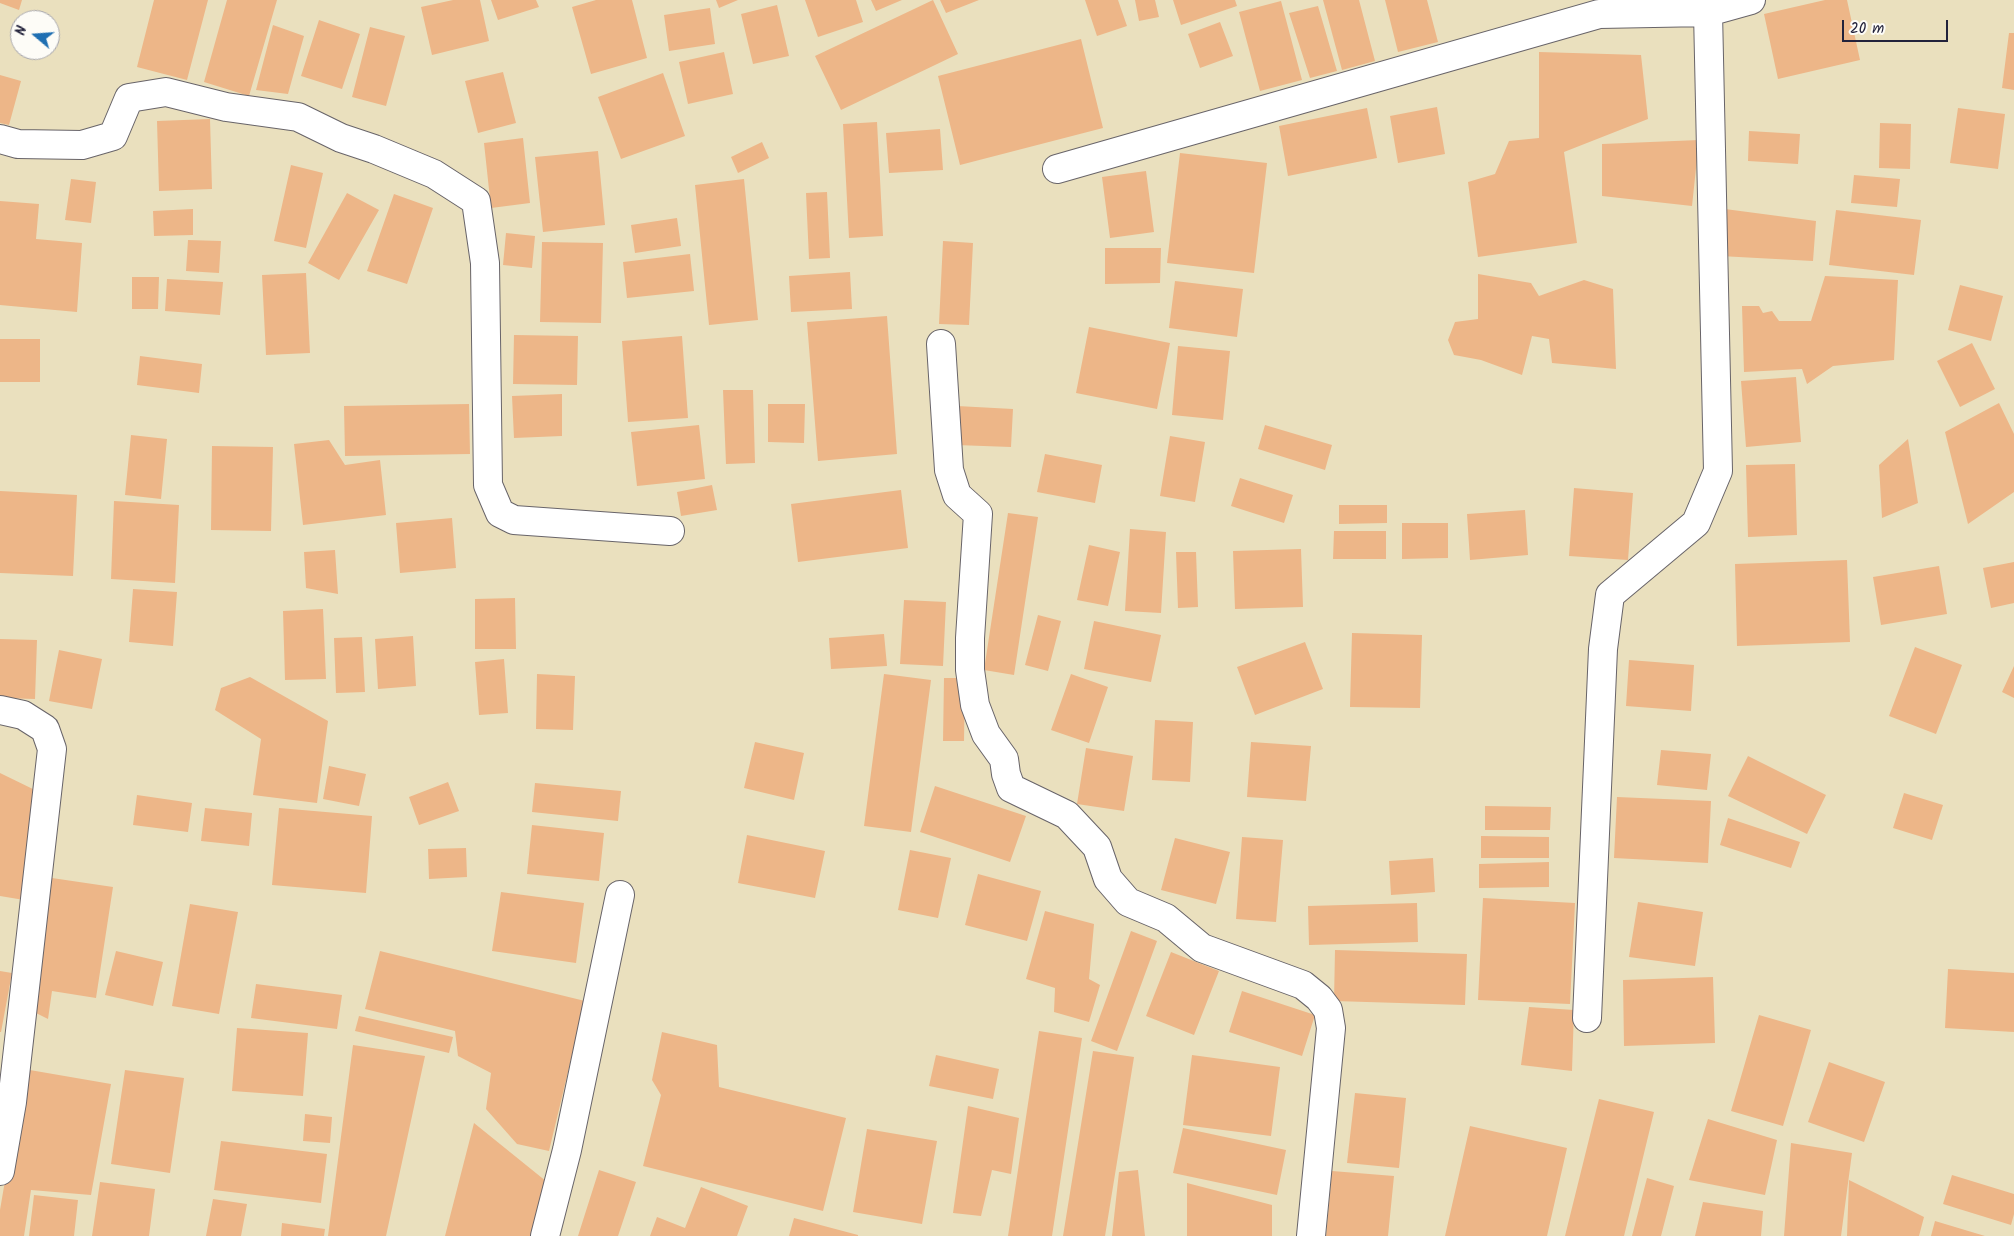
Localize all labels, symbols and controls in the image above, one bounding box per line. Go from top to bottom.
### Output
north arrow [10,10,60,60]
scale bar [1844,10,1950,42]
text: 20 m [1850,17,1884,41]
text: N [10,23,34,38]

